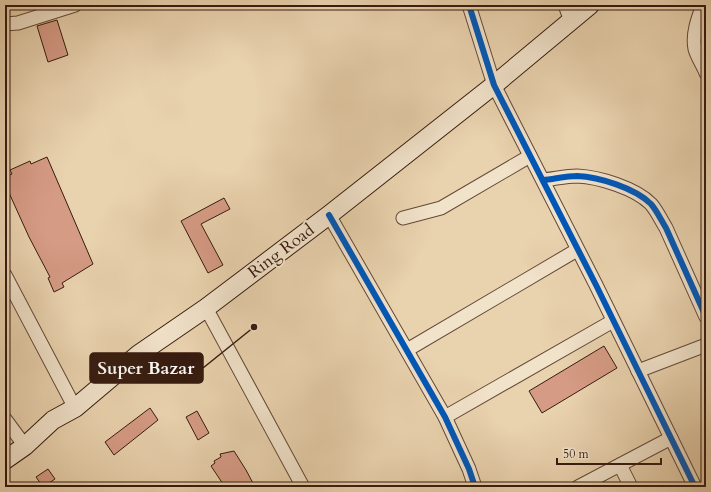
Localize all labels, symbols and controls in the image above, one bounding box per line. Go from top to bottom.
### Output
street label: Ring Road [243,218,319,284]
callout: Super Bazar [90,353,203,383]
text: Super Bazar [98,356,195,381]
scale bar [557,440,661,466]
text: 50 m [563,446,590,462]

